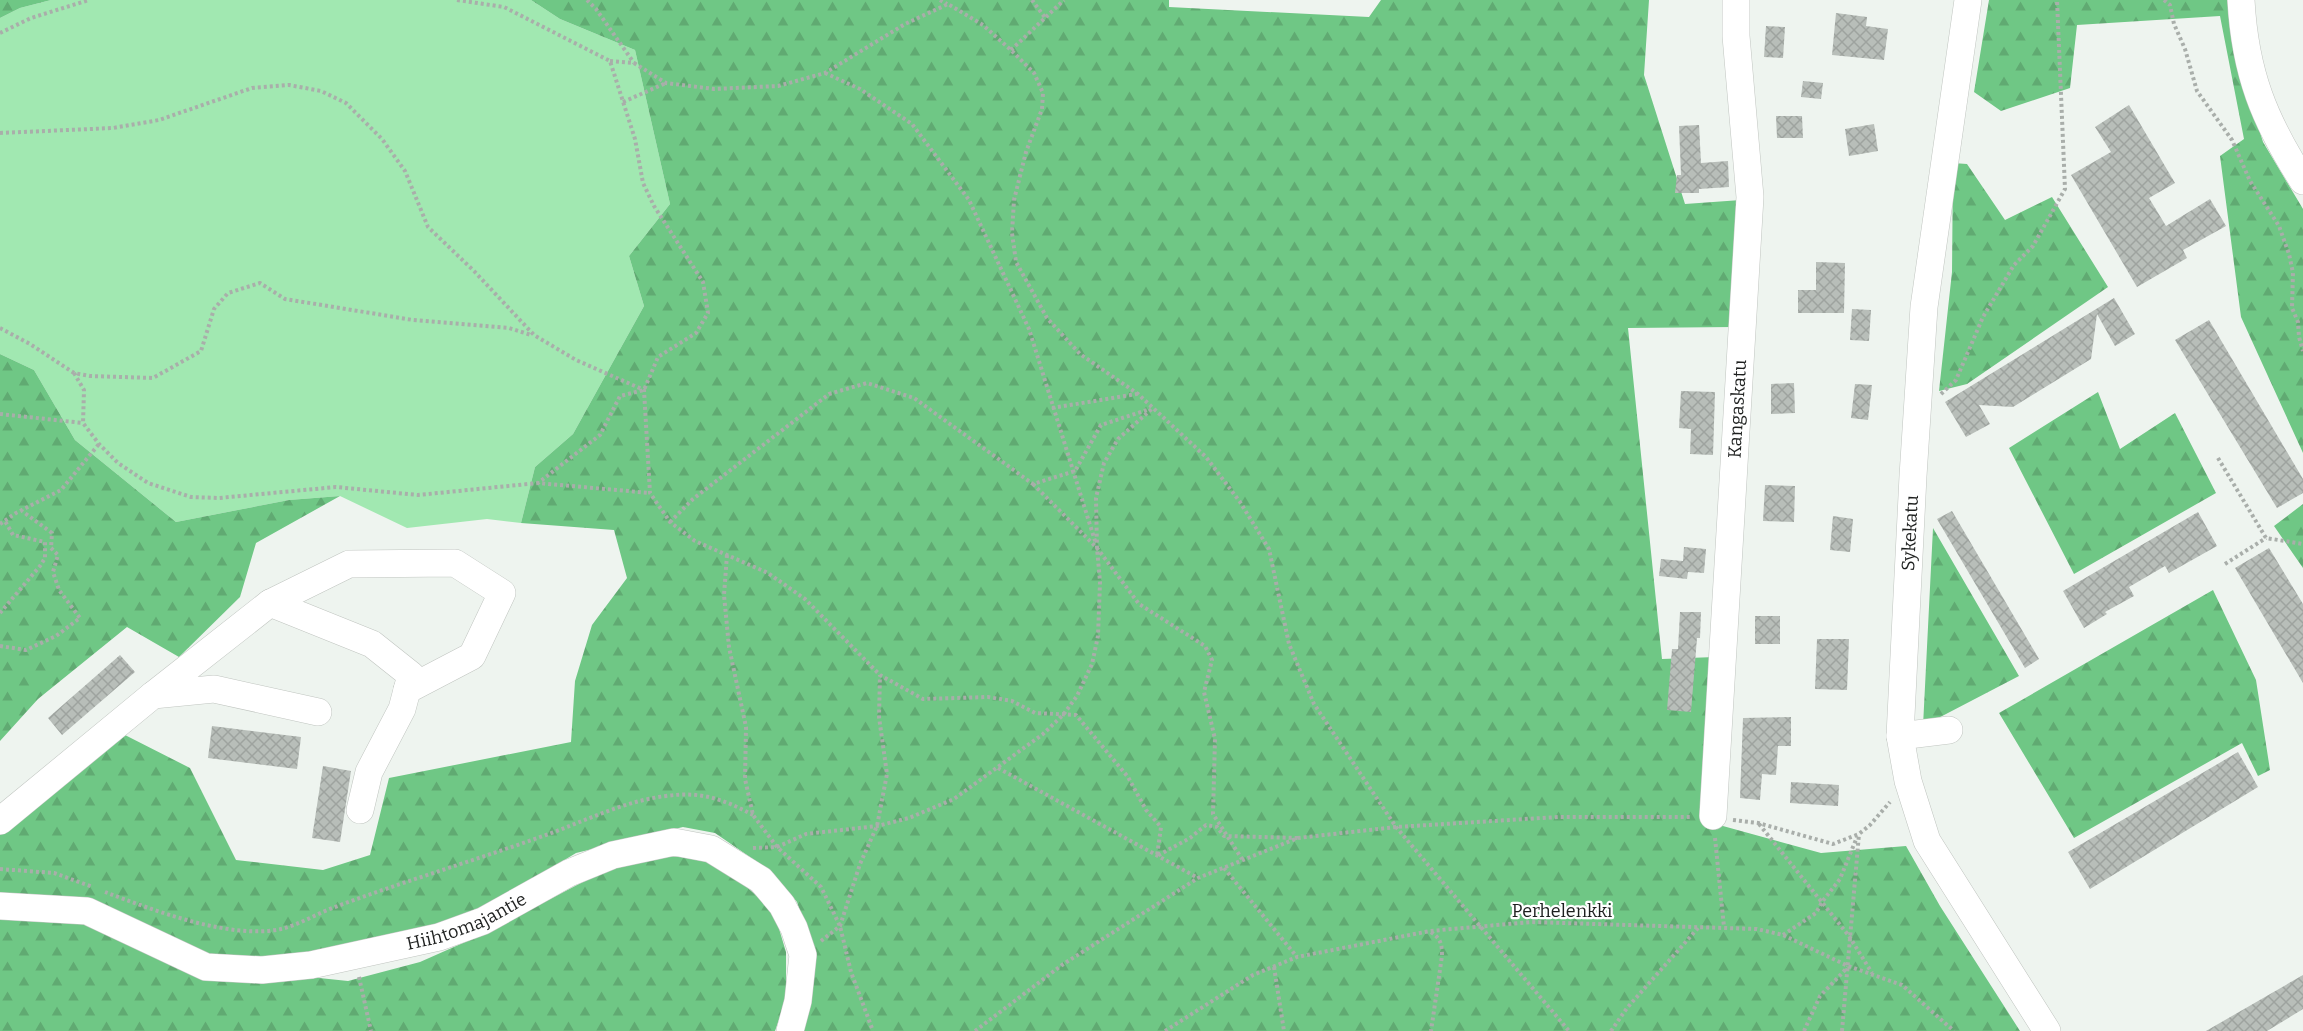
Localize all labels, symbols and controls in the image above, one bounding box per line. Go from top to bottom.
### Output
street label: Kangaskatu [1723,359,1751,459]
street label: Sykekatu [1897,494,1923,572]
street label: Hiihtomajantie [404,888,530,955]
street label: Perhelenkki [1512,900,1612,922]

